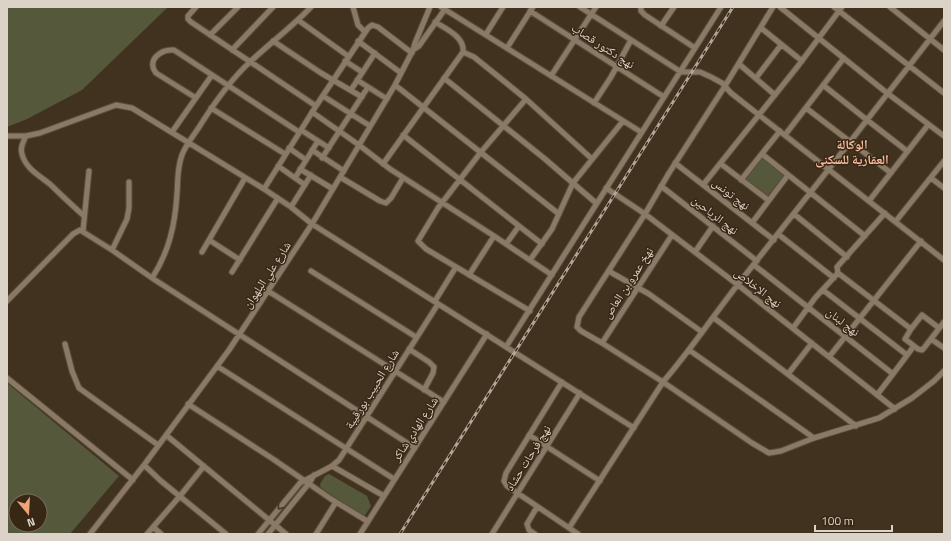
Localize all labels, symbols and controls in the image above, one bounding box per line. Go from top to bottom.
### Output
street label: نهج دكتور قصاب [568,18,639,73]
district label: الوكالة العقارية للسكنى [815,134,889,169]
street label: نهج تونس [708,173,754,215]
street label: نهج الرياحين [688,190,743,239]
street label: شارع علي البلهوان [238,237,297,313]
street label: نهخ عمرو بن العاص [597,243,658,322]
street label: نهج الإخلاص [731,263,786,312]
street label: نهج لبنان [822,302,864,341]
street label: شارع الحبيب بورقيبة [339,345,404,432]
street label: شارع الهادي شاكر [386,392,444,466]
street label: نهج فرحات حشاد [500,421,555,494]
north arrow [8,493,48,533]
one-way arrow [278,502,285,510]
scale bar [815,507,892,533]
text: 100 m [821,511,854,530]
text: N [25,514,37,531]

